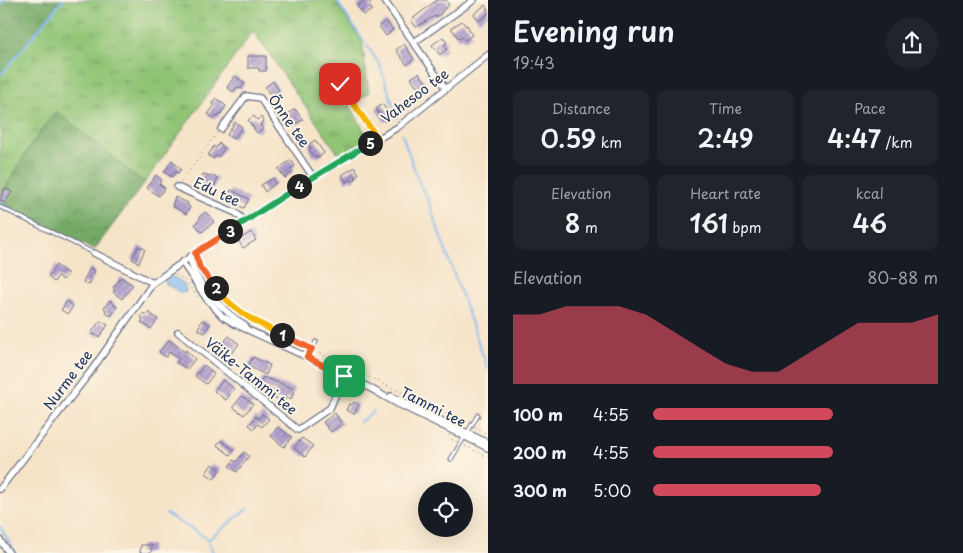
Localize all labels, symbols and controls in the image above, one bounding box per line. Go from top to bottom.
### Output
text: Evening run [513,9,675,52]
button: share [886,17,938,69]
text: 19:43 [513,50,555,74]
pin [319,63,361,105]
street label: Vahesoo tee [376,63,453,128]
icon: check [326,70,354,98]
street label: Õnne tee [263,90,316,152]
text: Distance [552,98,611,119]
text: Time [709,98,742,119]
text: Pace [854,98,886,119]
text: 0.59 [540,119,596,157]
text: 2:49 [697,119,754,157]
text: 4:47 [827,119,881,157]
pin: 5 [358,130,382,156]
text: km [596,132,622,153]
text: /km [881,132,912,153]
text: 5 [366,133,375,154]
street label: Edu tee [190,172,244,212]
pin: 4 [286,174,312,198]
text: 4 [295,176,304,197]
text: Elevation [551,183,611,204]
text: Heart rate [690,183,761,204]
text: kcal [856,183,884,204]
text: 8 [565,204,580,242]
text: 161 [689,204,728,242]
text: 46 [853,204,887,242]
text: m [580,217,598,238]
text: bpm [728,217,762,238]
pin: 3 [218,218,242,244]
text: 3 [226,221,235,242]
text: Elevation [513,265,582,289]
text: 80–88 m [868,265,938,289]
pin: 2 [204,276,228,300]
text: 2 [212,278,221,299]
pin: 1 [270,322,294,348]
text: 1 [279,325,286,346]
street label: Väike-Tammi tee [201,332,302,419]
street label: Nurme tee [38,345,97,414]
pin [323,355,365,397]
icon: arrive [330,362,358,390]
street label: Tammi tee [397,381,469,432]
text: 100 m [513,402,563,426]
text: 4:55 [593,402,629,426]
text: 200 m [513,440,567,464]
text: 4:55 [593,440,629,464]
text: 300 m [513,478,567,502]
text: 5:00 [593,478,631,502]
map controls [418,482,473,537]
button: locate [418,482,473,537]

